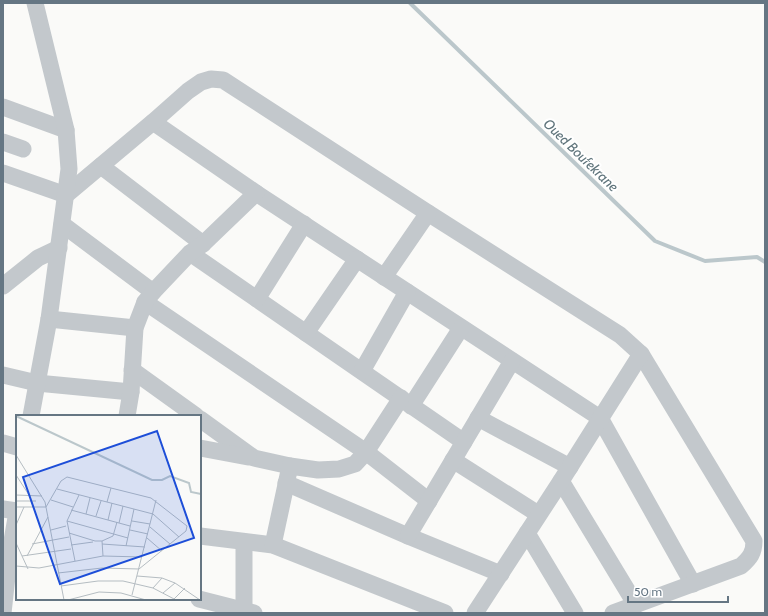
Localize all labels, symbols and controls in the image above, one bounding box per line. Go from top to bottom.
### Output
water label: Oued Boufekrane [540,115,623,196]
inset map [16,415,201,600]
scale bar [628,578,728,604]
text: 50 m [634,584,662,599]

